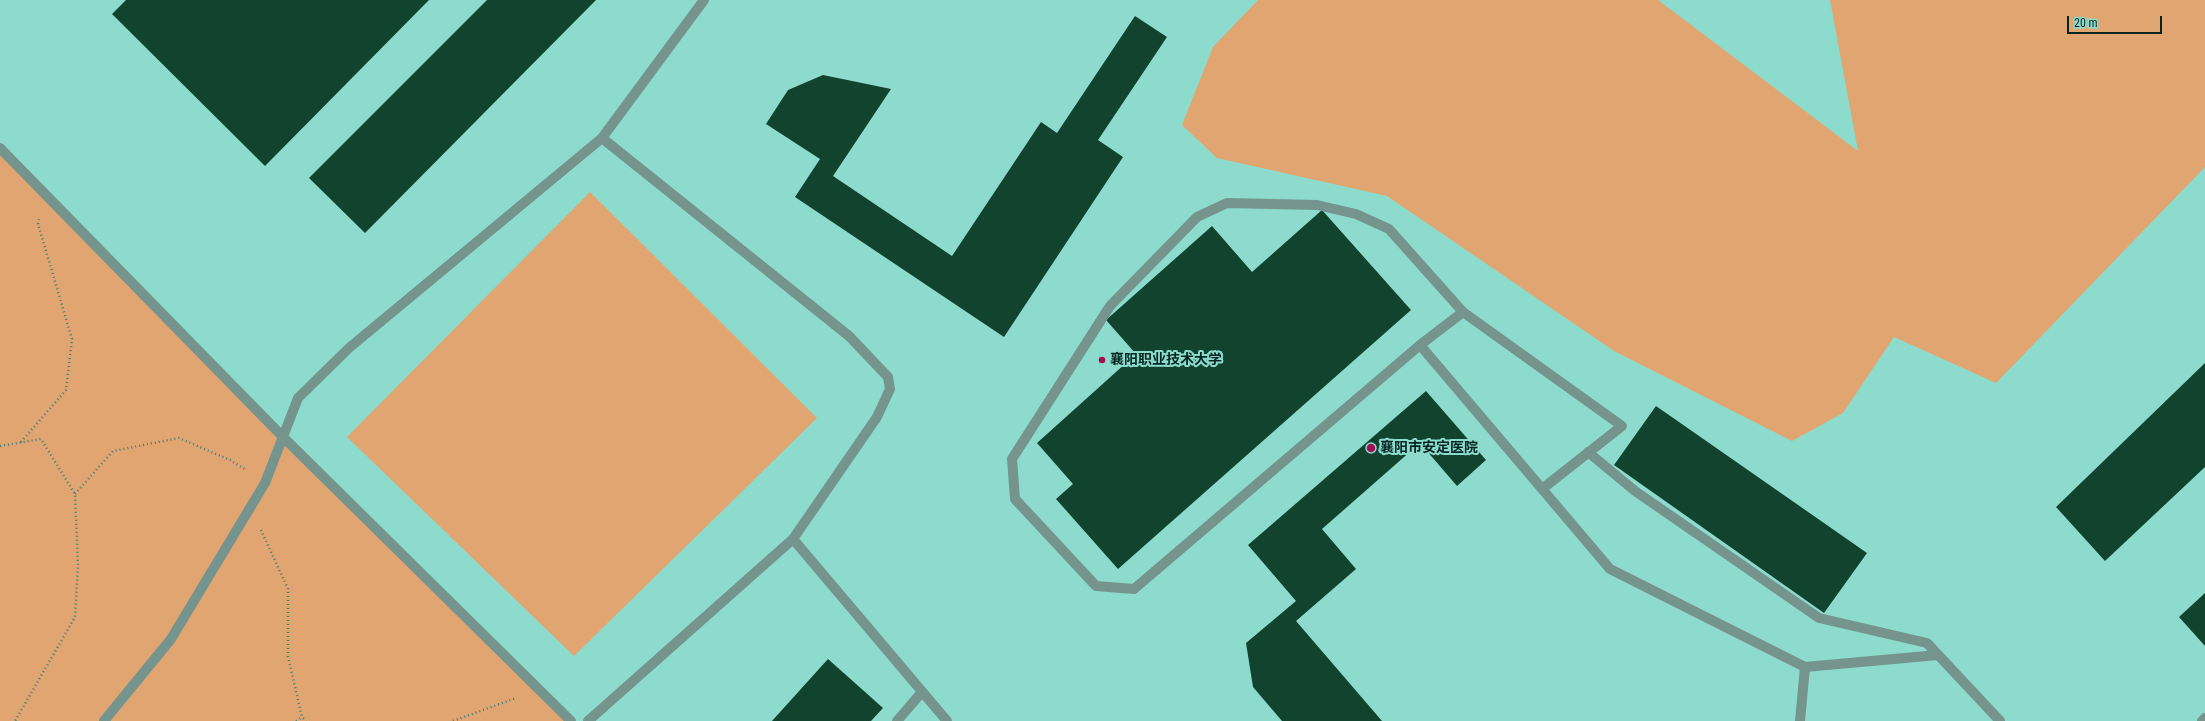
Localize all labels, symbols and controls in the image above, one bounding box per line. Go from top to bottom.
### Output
scale bar [2069,8,2164,34]
text: 20 m [2074,16,2098,30]
place label: 襄阳职业技术大学 [1110,352,1222,368]
marker: 襄阳职业技术大学 [1097,355,1107,365]
place label: 襄阳市安定医院 [1380,440,1478,456]
marker: 襄阳市安定医院 [1365,442,1377,454]

